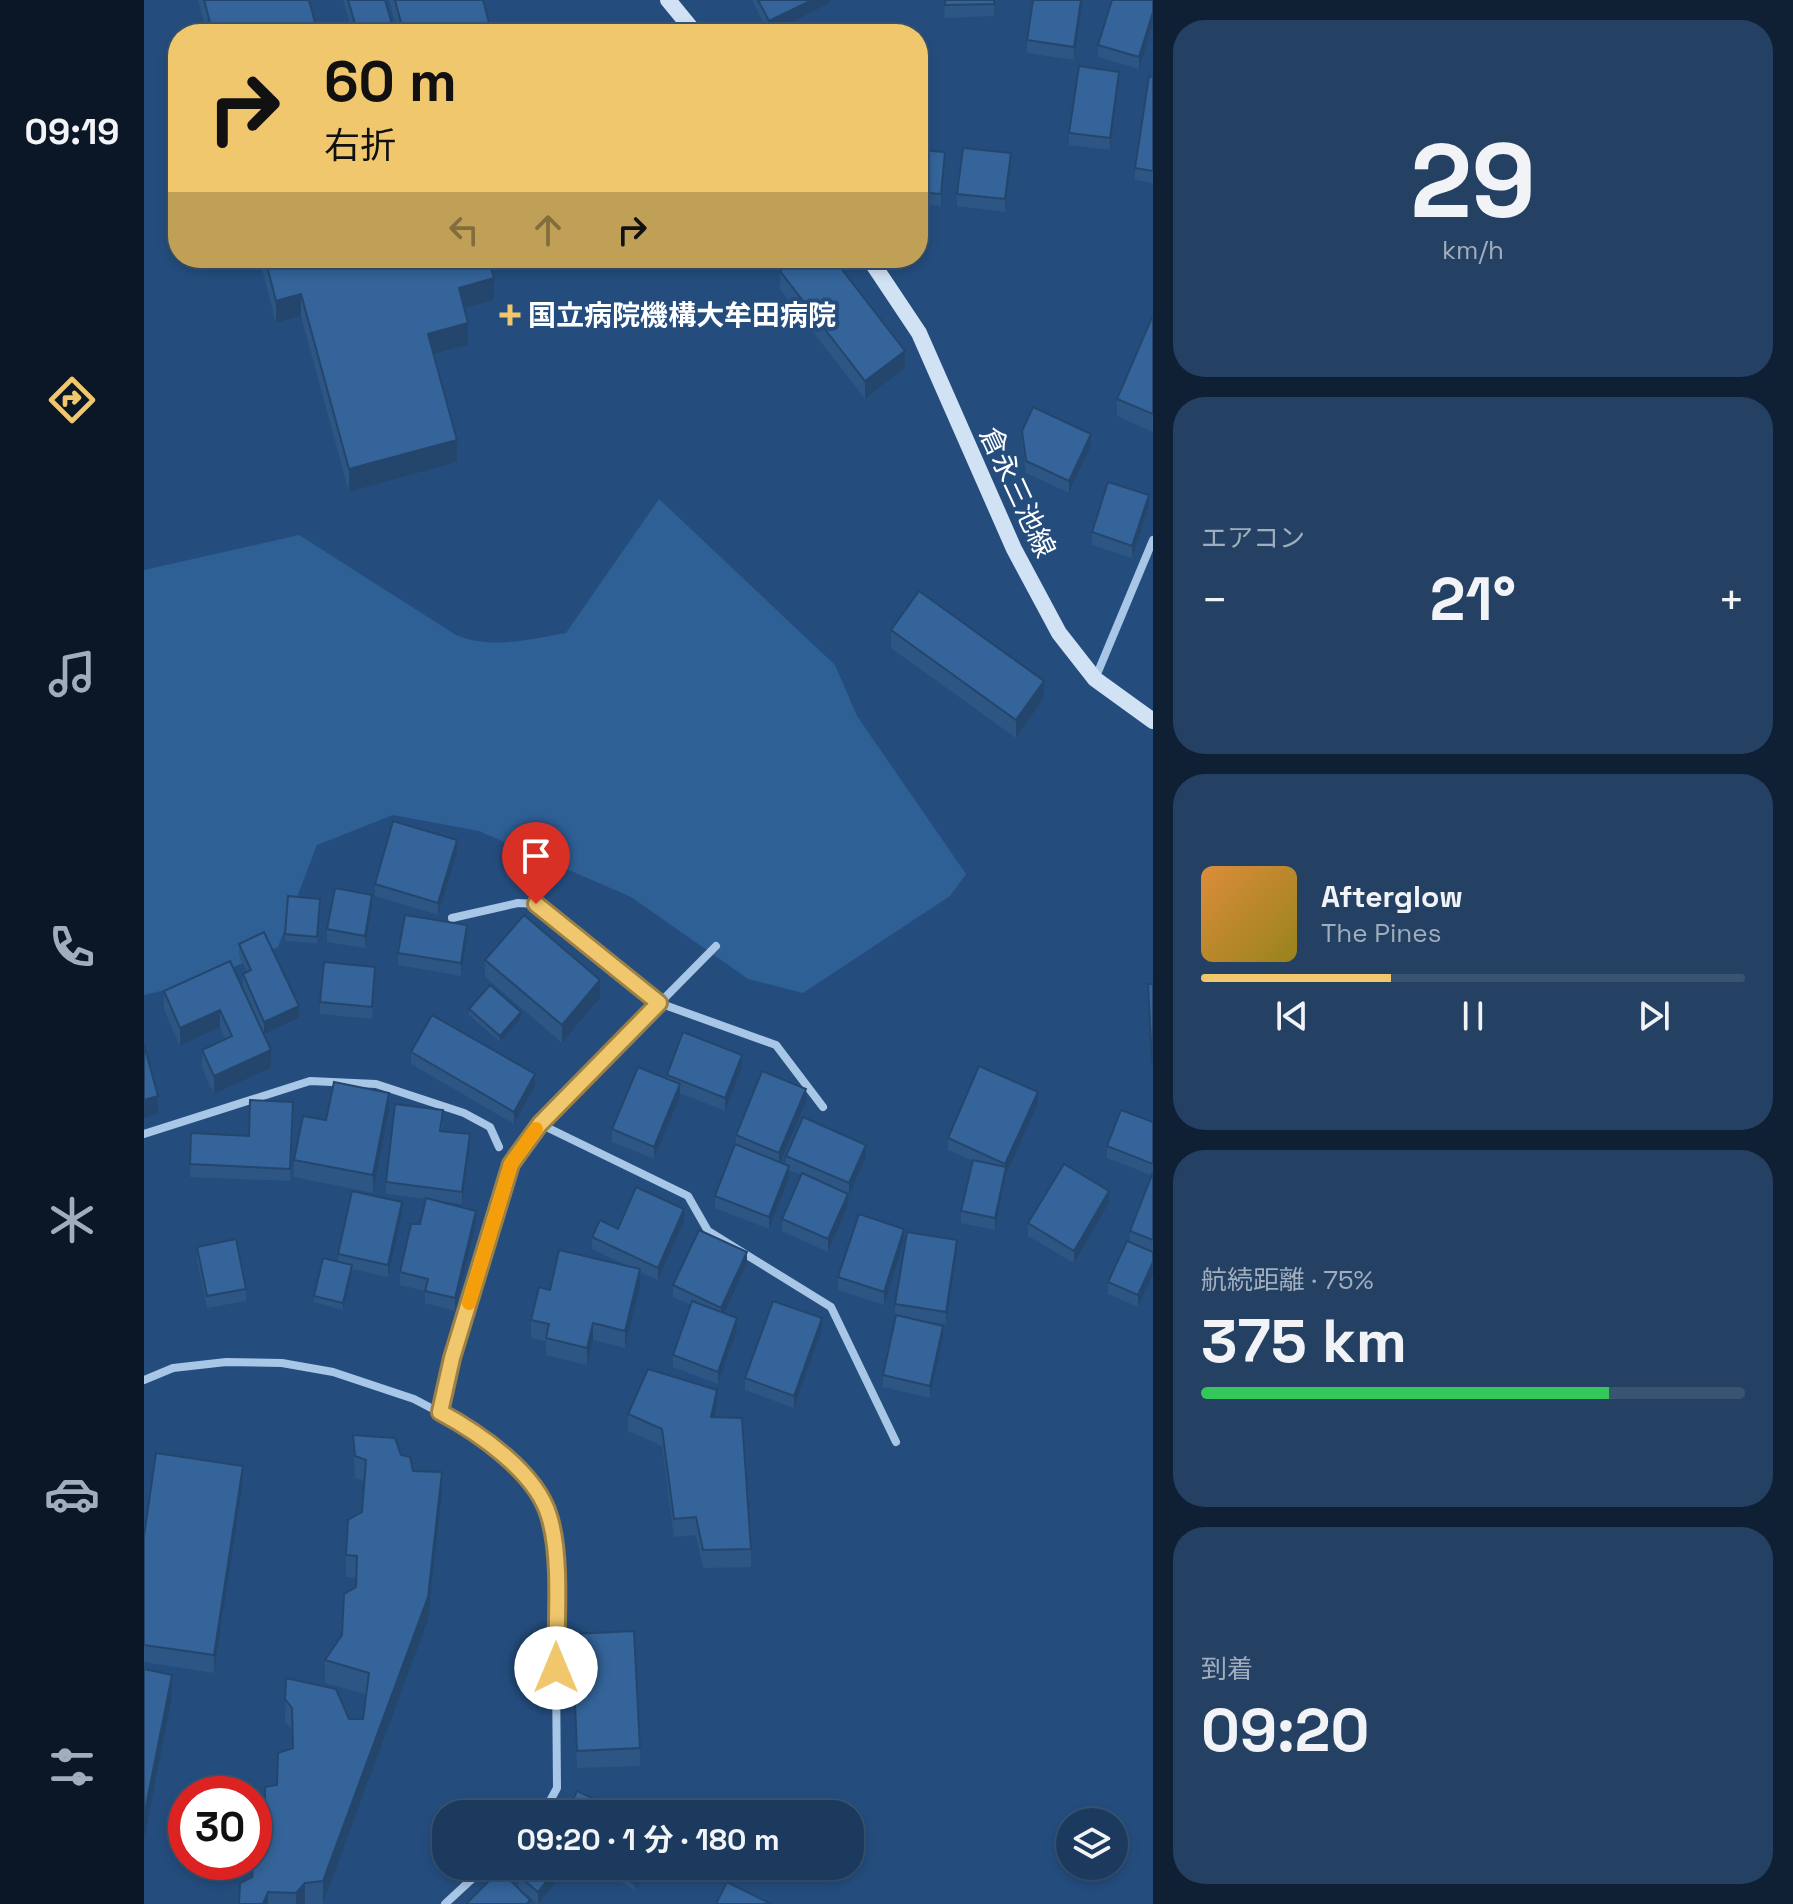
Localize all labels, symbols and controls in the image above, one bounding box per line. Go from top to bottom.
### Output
text: 60 m [324,46,457,117]
icon: right [192,56,296,160]
text: 09:19 [25,109,119,155]
text: 29 [1410,115,1536,247]
text: 右折 [324,123,396,169]
icon: left [442,208,486,252]
icon: ahead [526,208,570,252]
icon: right [610,208,654,252]
text: km/h [1442,233,1504,267]
place label: 国立病院機構大牟田病院 [528,297,836,333]
marker: 国立病院機構大牟田病院 [499,304,521,326]
icon: directions [44,372,100,428]
street label: 倉永三池線 [972,421,1064,563]
text: エアコン [1201,521,1305,555]
text: 21° [1430,561,1516,638]
text: − [1201,572,1228,628]
text: + [1718,572,1745,628]
icon: music [44,646,100,702]
pin [502,822,570,904]
icon: arrive [514,834,558,878]
text: Afterglow [1321,877,1463,916]
text: The Pines [1321,916,1441,950]
icon: phone [44,919,100,975]
icon: previous [1270,994,1314,1038]
icon: pause [1451,994,1495,1038]
icon: next [1632,994,1676,1038]
icon: climate [44,1192,100,1248]
text: 航続距離 · 75% [1201,1263,1374,1297]
text: 375 km [1201,1303,1407,1380]
icon: car [44,1466,100,1522]
position arrow [514,1626,598,1710]
text: 到着 [1201,1652,1253,1686]
text: 09:20 [1201,1692,1369,1769]
icon: filters [44,1739,100,1795]
speed limit sign: 30 [168,1776,272,1880]
map controls [1056,1808,1128,1880]
button: layers [1056,1808,1128,1880]
text: 09:20 · 1 分 · 180 m [516,1820,780,1859]

